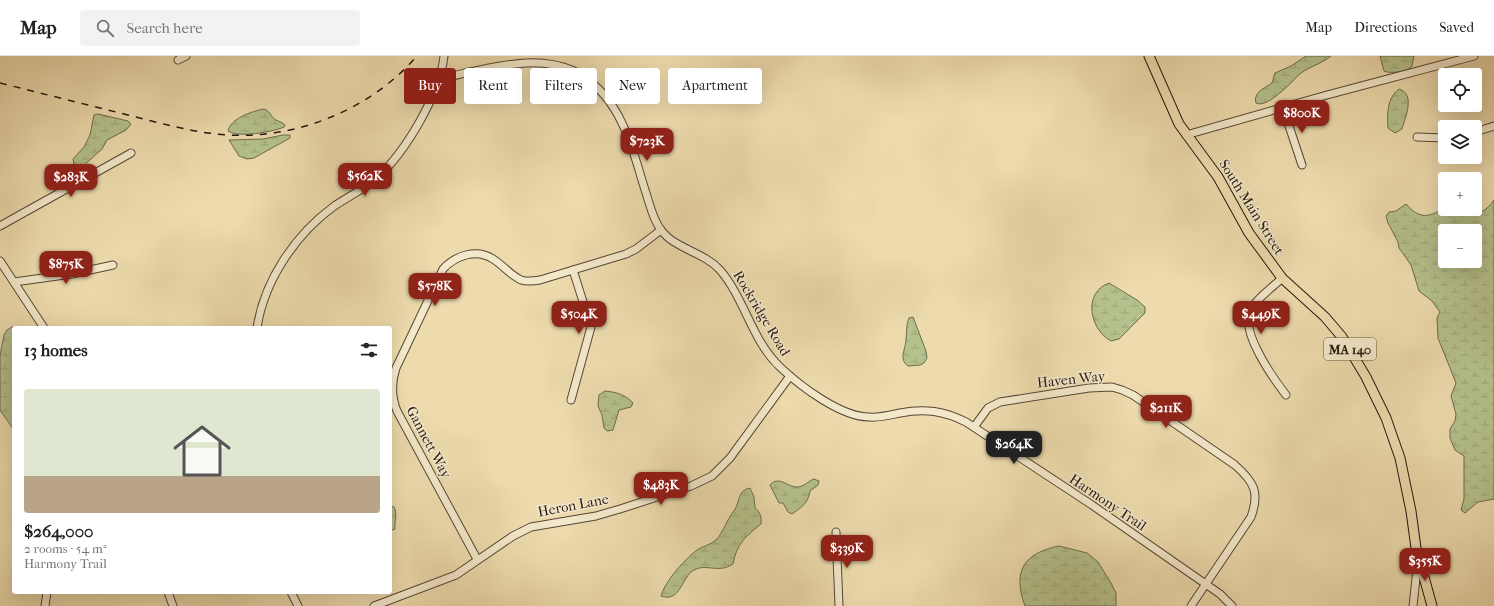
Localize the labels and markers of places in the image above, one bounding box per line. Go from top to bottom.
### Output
pin: $800K [1274,100,1330,134]
pin: $723K [619,128,675,162]
pin: $562K [337,163,393,197]
pin: $283K [43,164,99,198]
pin: $875K [38,251,94,285]
pin: $578K [407,273,463,307]
pin: $504K [551,301,607,335]
pin: $449K [1233,301,1289,335]
pin: $211K [1138,395,1194,429]
pin: $264K [986,431,1042,465]
pin: $483K [633,472,689,506]
pin: $339K [819,535,875,569]
pin: $355K [1397,548,1453,582]

